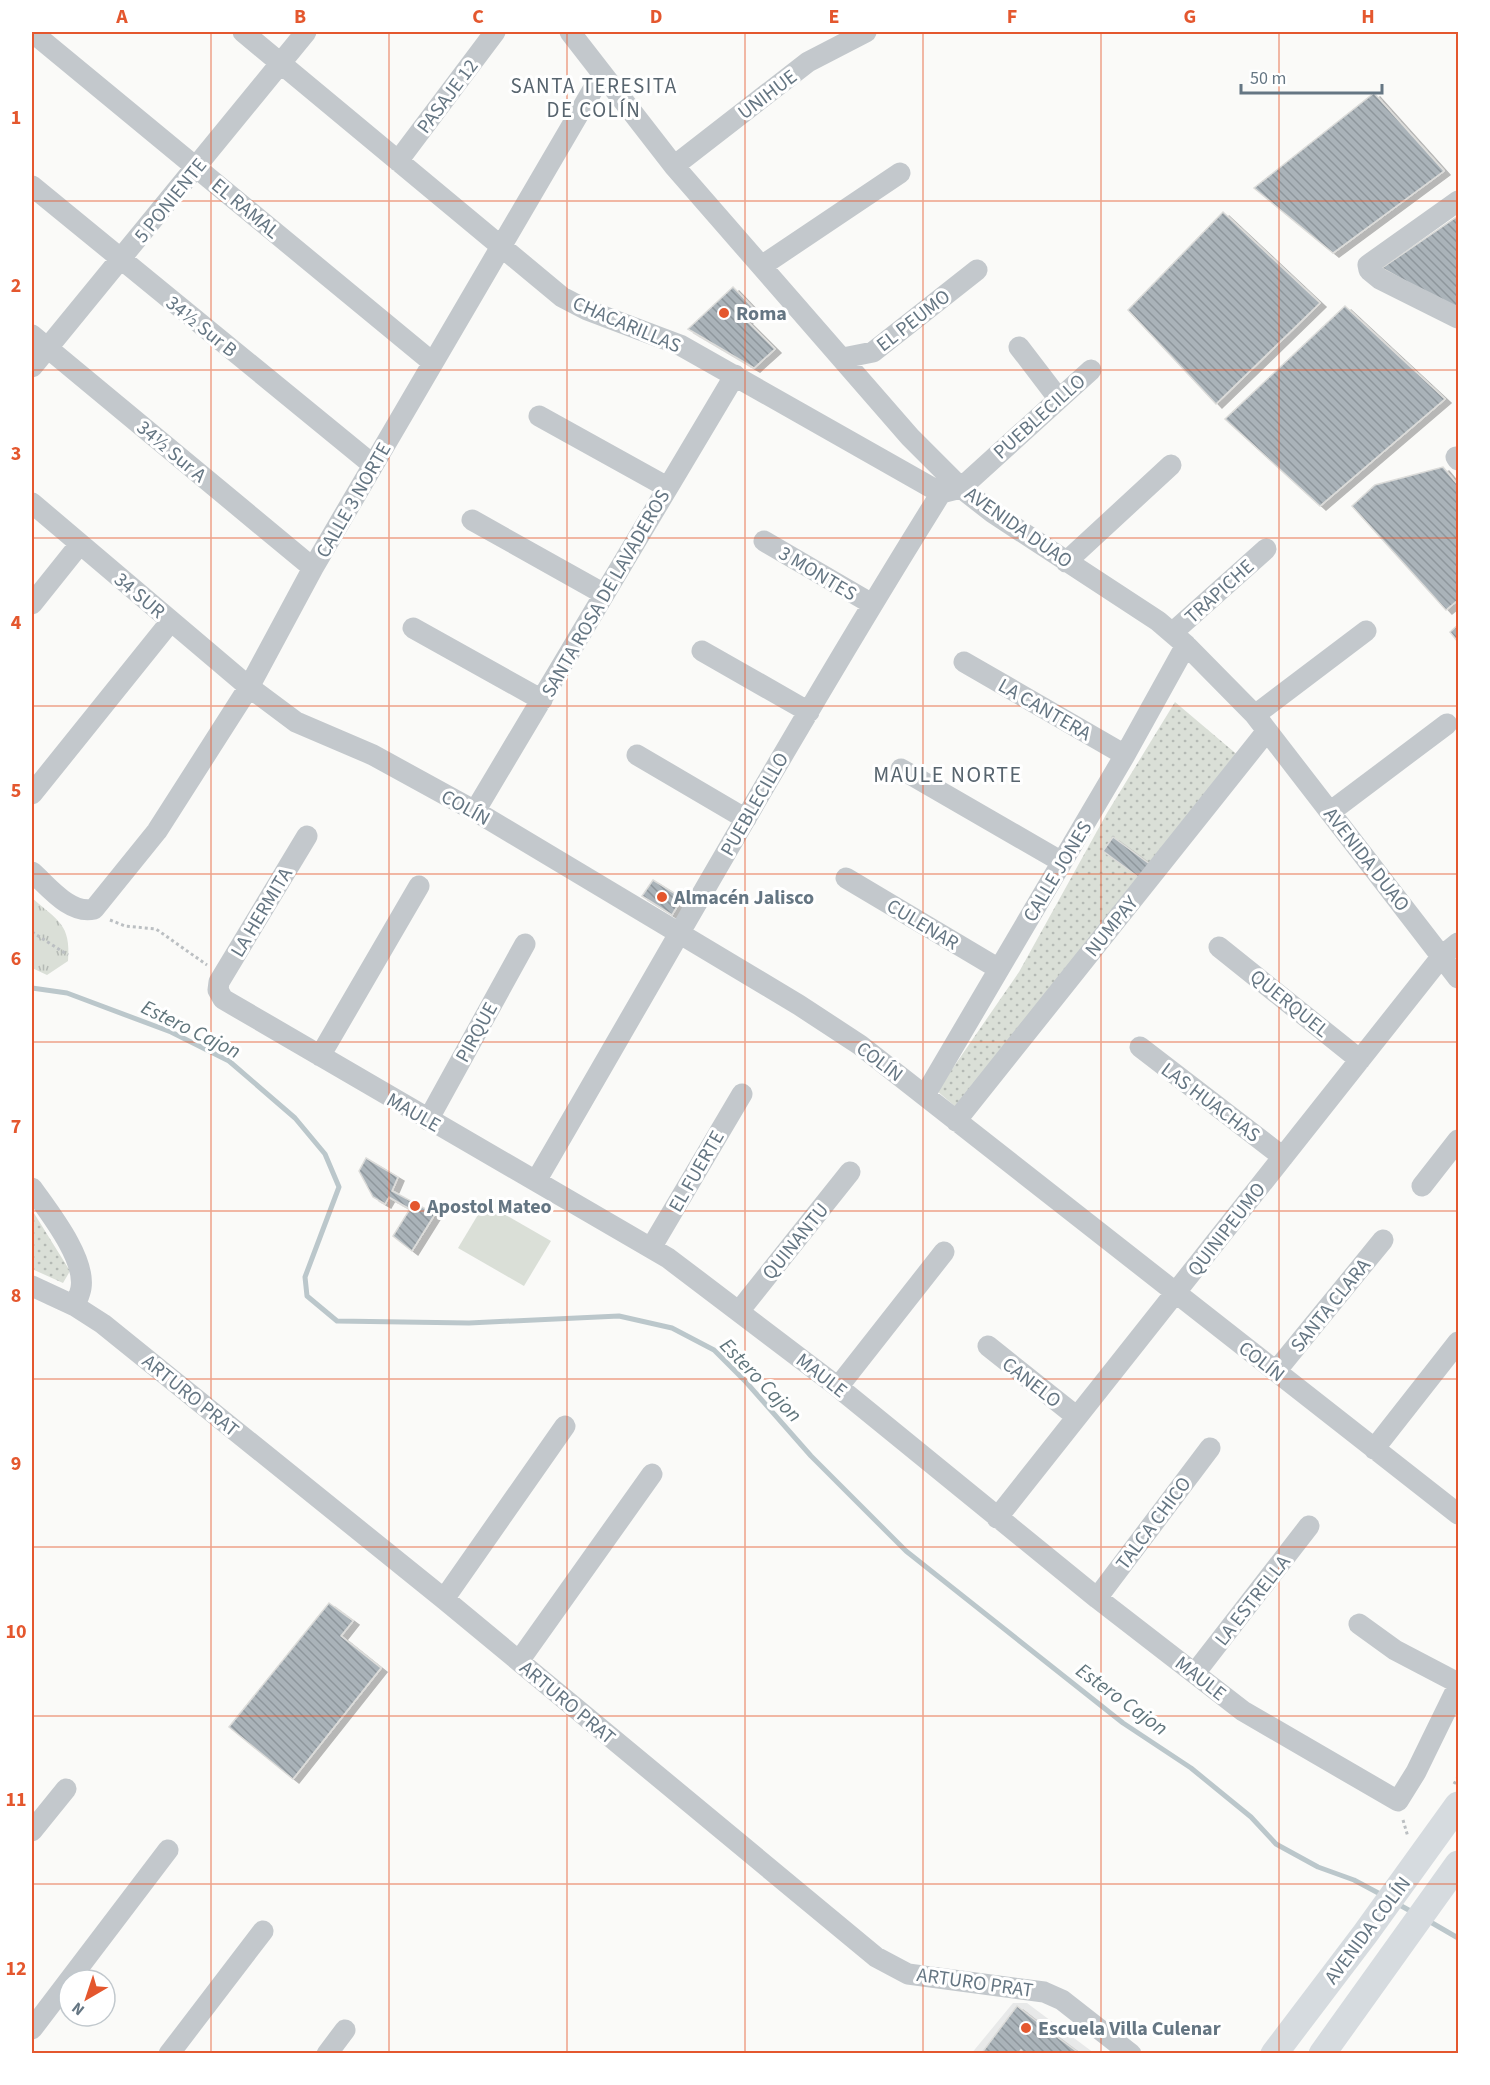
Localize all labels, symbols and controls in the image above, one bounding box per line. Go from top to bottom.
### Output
text: A [115,3,128,31]
text: B [294,3,306,31]
text: C [472,3,484,31]
text: D [650,3,662,31]
text: E [829,3,839,31]
text: F [1007,3,1017,31]
text: G [1184,3,1196,31]
text: H [1361,3,1375,31]
street label: PASAJE 12 [410,53,485,140]
scale bar [1241,57,1382,95]
street label: UNIHUE [732,63,803,126]
text: 50 m [1250,66,1286,91]
district label: SANTA TERESITA DE COLÍN [510,71,678,125]
text: 1 [11,104,21,132]
street label: 5 PONIENTE [128,152,214,249]
street label: EL RAMAL [205,172,286,246]
text: 2 [11,272,21,300]
street label: EL PEUMO [871,283,956,359]
street label: 34½ Sur B [160,289,243,364]
street label: CHACARILLAS [568,290,685,360]
place label: Roma [736,300,787,328]
marker: Roma [717,306,731,320]
street label: PUEBLECILLO [987,368,1092,466]
street label: 34½ Sur A [130,414,212,489]
street label: CALLE 3 NORTE [310,438,398,563]
text: 3 [11,440,21,468]
street label: AVENIDA DUAO [959,480,1078,575]
street label: SANTA ROSA DE LAVADEROS [535,484,677,703]
street label: 3 MONTES [773,540,862,608]
street label: TRAPICHE [1179,553,1260,630]
street label: 34 SUR [108,566,171,625]
text: 4 [11,609,22,637]
street label: LA CANTERA [993,672,1096,748]
street label: PUEBLECILLO [714,747,796,862]
district label: MAULE NORTE [873,759,1023,791]
text: 5 [11,777,21,805]
street label: COLÍN [436,783,495,833]
street label: AVENIDA DUAO [1317,802,1416,918]
street label: CALLE JONES [1017,816,1099,927]
street label: LA HERMITA [224,862,300,963]
place label: Almacén Jalisco [673,884,814,912]
marker: Almacén Jalisco [655,890,669,904]
street label: NUMPAY [1079,890,1145,963]
street label: CULENAR [881,892,964,957]
text: 6 [11,945,21,973]
street label: QUERQUEL [1244,963,1335,1045]
water label: Estero Cajon [136,992,246,1066]
street label: PIRQUE [449,997,505,1068]
street label: COLÍN [850,1035,909,1089]
street label: LAS HUACHAS [1155,1056,1266,1149]
street label: MAULE [381,1086,446,1140]
text: 7 [11,1113,21,1141]
street label: EL FUERTE [662,1126,731,1217]
street label: QUINIPEUMO [1181,1177,1272,1282]
place label: Apostol Mateo [426,1193,552,1221]
street label: QUINANTU [756,1197,836,1286]
marker: Apostol Mateo [408,1199,422,1213]
street label: SANTA CLARA [1284,1253,1377,1359]
text: 8 [11,1282,21,1310]
water label: Estero Cajon [713,1331,809,1429]
street label: COLÍN [1232,1335,1291,1389]
street label: MAULE [790,1347,853,1405]
street label: ARTURO PRAT [136,1348,245,1444]
street label: CANELO [996,1351,1067,1415]
text: 9 [11,1450,21,1478]
street label: TALCA CHICO [1109,1471,1198,1576]
street label: LA ESTRELLA [1208,1549,1297,1652]
text: 10 [5,1618,27,1646]
street label: MAULE [1169,1650,1232,1708]
street label: ARTURO PRAT [513,1654,622,1751]
water label: Estero Cajon [1070,1655,1174,1743]
text: 11 [5,1786,27,1814]
street label: AVENIDA COLÍN [1318,1871,1418,1990]
text: 12 [5,1955,27,1983]
street label: ARTURO PRAT [915,1961,1035,2005]
north arrow [57,1968,117,2028]
text: N [67,1997,89,2021]
place label: Escuela Villa Culenar [1038,2015,1221,2043]
marker: Escuela Villa Culenar [1019,2021,1033,2035]

